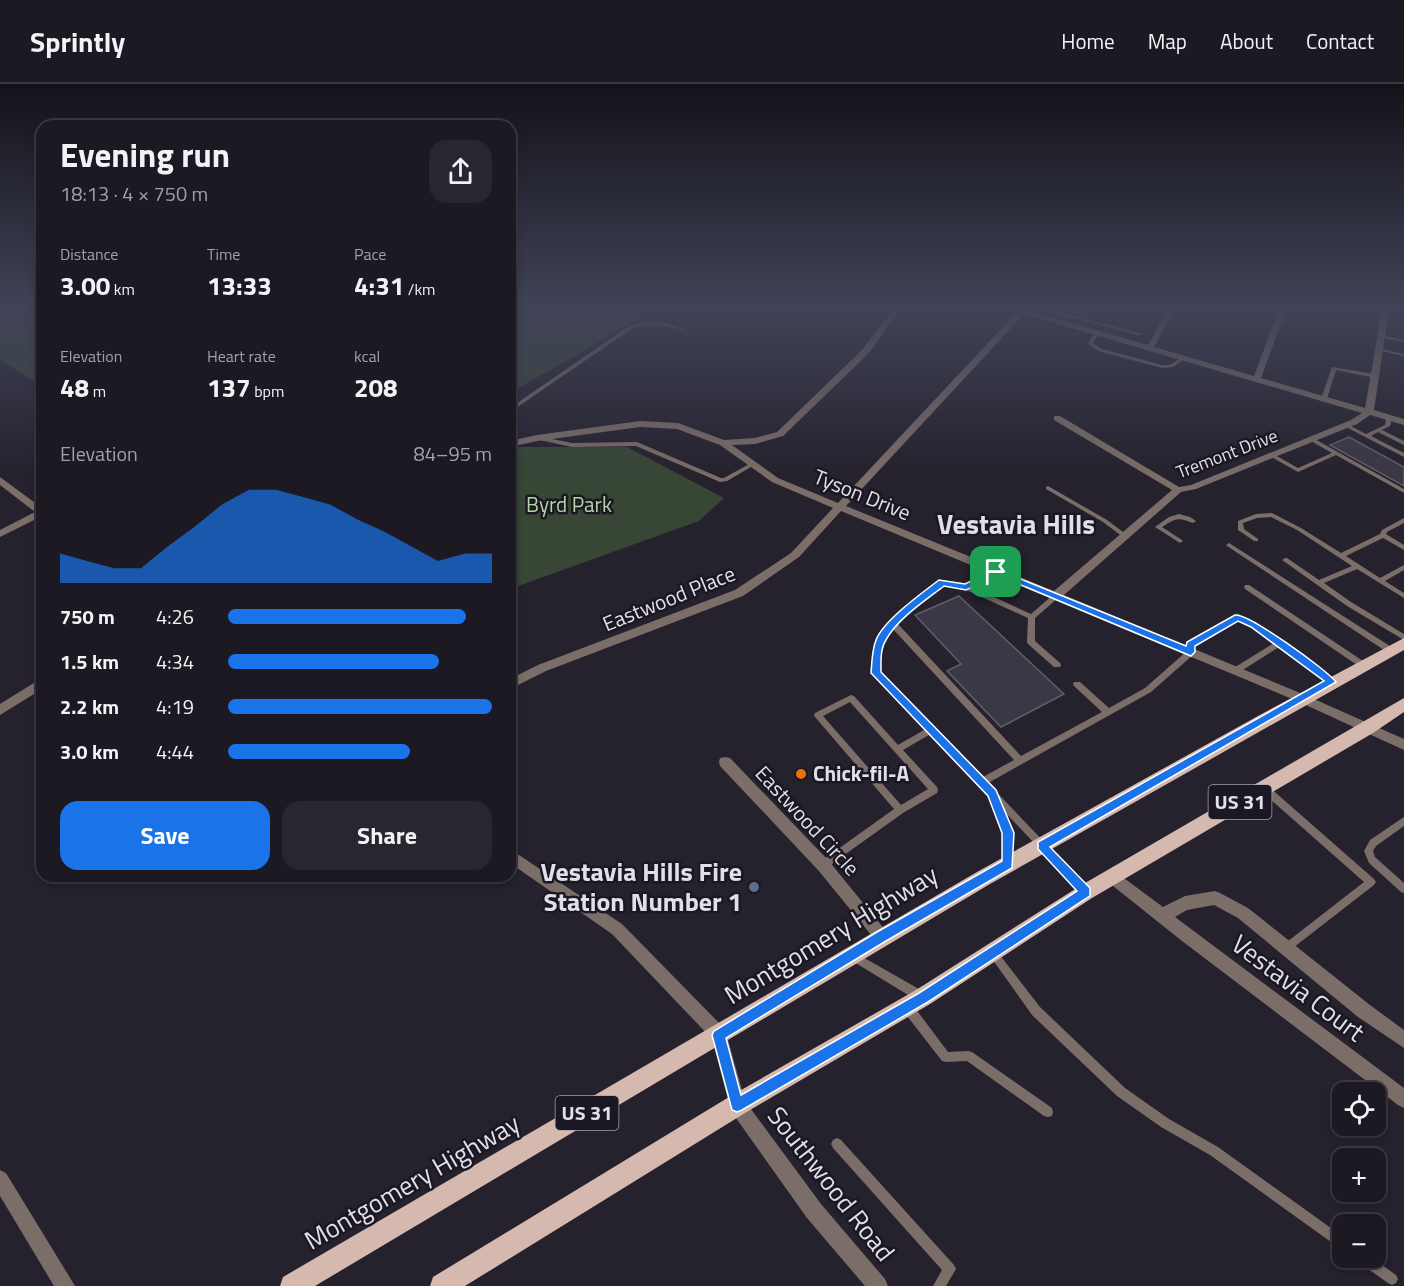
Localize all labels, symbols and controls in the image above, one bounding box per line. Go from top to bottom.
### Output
text: Sprintly [30,20,125,63]
text: Home [1061,25,1115,57]
text: Map [1148,25,1187,57]
text: About [1220,25,1273,57]
text: Contact [1306,25,1374,57]
text: Evening run [60,130,230,180]
button: share [429,140,492,203]
text: 18:13 · 4 × 750 m [60,178,208,209]
text: Distance [60,242,118,266]
text: Time [207,242,240,266]
text: Pace [354,242,386,266]
text: 3.00 [60,266,110,305]
text: 13:33 [207,266,272,305]
text: 4:31 [354,266,404,305]
text: km [110,277,135,301]
text: /km [404,277,436,301]
text: Elevation [60,344,122,368]
text: Heart rate [207,344,276,368]
text: kcal [354,344,380,368]
text: 48 [60,368,89,407]
text: 137 [207,368,251,407]
text: 208 [354,368,398,407]
text: m [89,379,106,403]
text: bpm [251,379,284,403]
street label: Tremont Drive [1172,422,1282,485]
text: Elevation [60,438,138,469]
text: 84–95 m [413,438,492,469]
street label: Tyson Drive [809,460,916,528]
park label: Byrd Park [526,488,612,520]
district label: Vestavia Hills [937,503,1095,544]
pin [970,546,1021,597]
icon: arrive [979,555,1012,588]
street label: Eastwood Place [597,557,740,639]
text: 750 m [60,601,115,632]
text: 4:26 [156,601,194,632]
text: 1.5 km [60,646,119,677]
text: 4:34 [156,646,194,677]
text: 2.2 km [60,691,119,722]
text: 4:19 [156,691,194,722]
text: 3.0 km [60,736,119,767]
text: 4:44 [156,736,194,767]
place label: Chick-fil-A [813,757,910,789]
street label: Eastwood Circle [748,758,867,883]
marker: Chick-fil-A [794,767,808,781]
road number: US 31 [1208,785,1272,819]
button: Save [60,801,270,870]
button: Share [282,801,492,870]
place label: Vestavia Hills Fire Station Number 1 [540,852,742,921]
street label: Montgomery Highway [716,855,945,1014]
marker: Vestavia Hills Fire Station Number 1 [747,880,761,894]
street label: Vestavia Court [1223,924,1373,1051]
map controls [1332,1082,1386,1268]
button: locate [1332,1082,1386,1136]
road number: US 31 [556,1096,618,1130]
street label: Southwood Road [758,1098,904,1270]
street label: Montgomery Highway [297,1104,527,1259]
button: + [1332,1148,1386,1202]
button: − [1332,1214,1386,1268]

